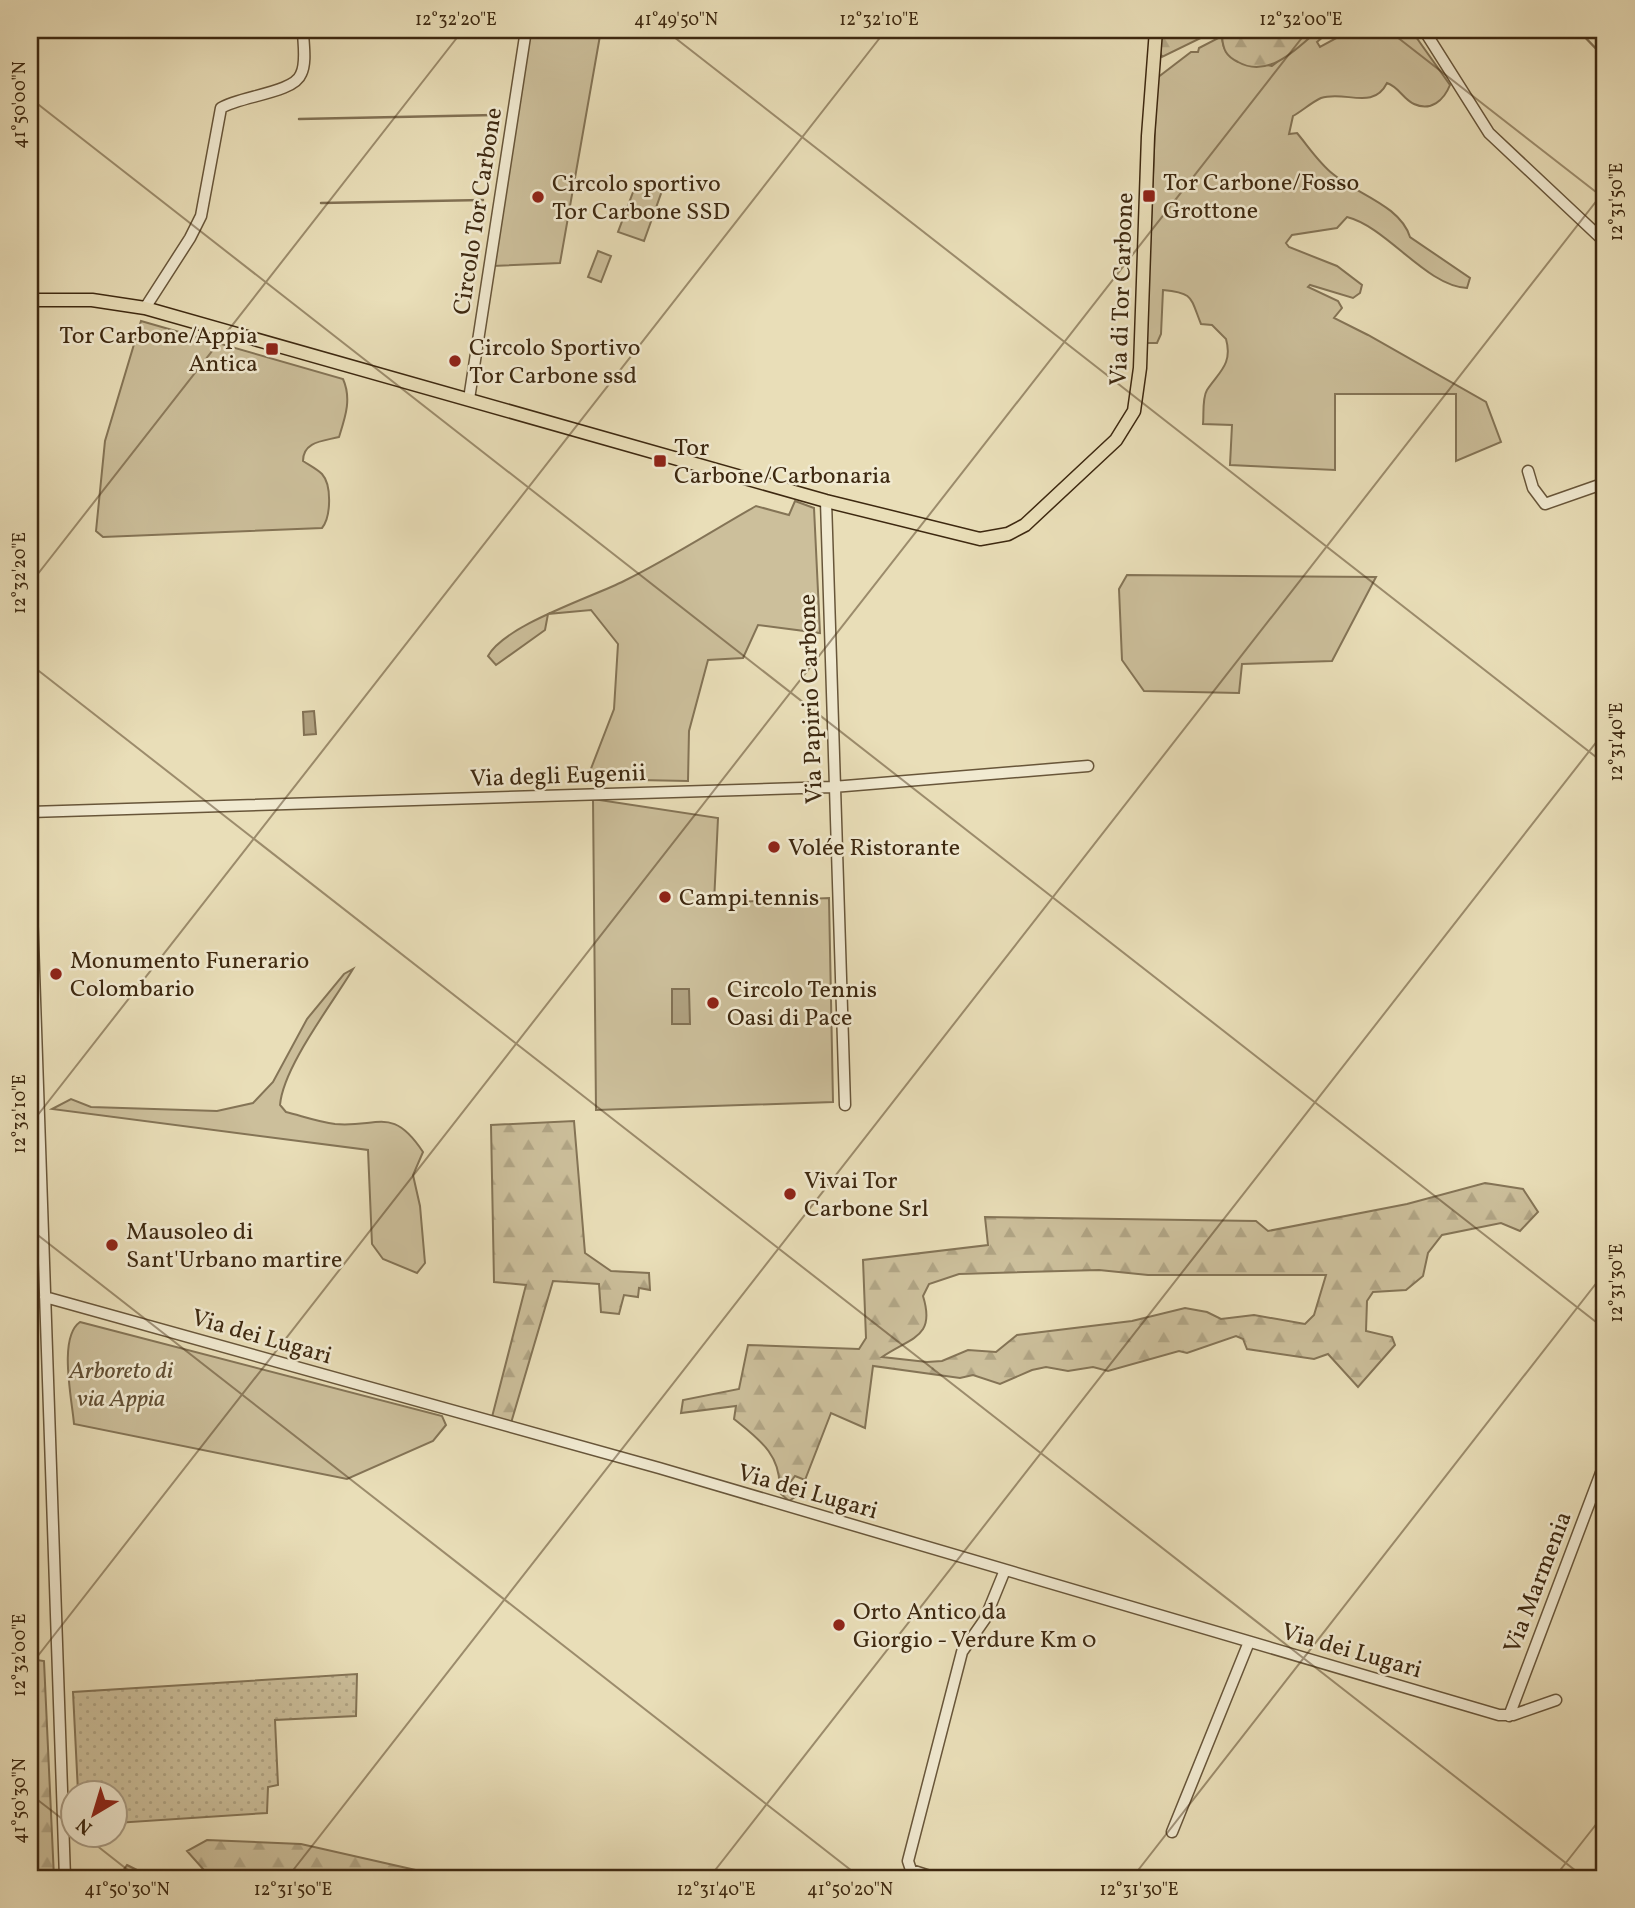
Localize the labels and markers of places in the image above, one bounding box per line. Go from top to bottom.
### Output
place label: Tor Carbone/Fosso Grottone [1163,167,1359,229]
place label: Circolo sportivo Tor Carbone SSD [552,168,730,230]
marker: Tor Carbone/Fosso Grottone [1141,188,1157,204]
marker: Circolo sportivo Tor Carbone SSD [530,189,546,205]
place label: Tor Carbone/Appia Antica [59,320,258,382]
place label: Circolo Sportivo Tor Carbone ssd [469,332,641,394]
marker: Tor Carbone/Appia Antica [264,341,280,357]
marker: Circolo Sportivo Tor Carbone ssd [447,353,463,369]
place label: Tor Carbone/Carbonaria [674,432,891,494]
marker: Tor Carbone/Carbonaria [652,453,668,469]
place label: Volée Ristorante [788,832,960,866]
marker: Volée Ristorante [766,839,782,855]
place label: Campi tennis [679,882,819,916]
marker: Campi tennis [657,889,673,905]
place label: Monumento Funerario Colombario [70,945,309,1007]
marker: Monumento Funerario Colombario [48,966,64,982]
place label: Circolo Tennis Oasi di Pace [727,974,877,1036]
marker: Circolo Tennis Oasi di Pace [705,995,721,1011]
place label: Vivai Tor Carbone Srl [804,1165,929,1227]
marker: Vivai Tor Carbone Srl [782,1186,798,1202]
place label: Mausoleo di Sant'Urbano martire [126,1216,342,1278]
marker: Mausoleo di Sant'Urbano martire [104,1237,120,1253]
place label: Orto Antico da Giorgio - Verdure Km 0 [853,1596,1096,1658]
marker: Orto Antico da Giorgio - Verdure Km 0 [831,1617,847,1633]

